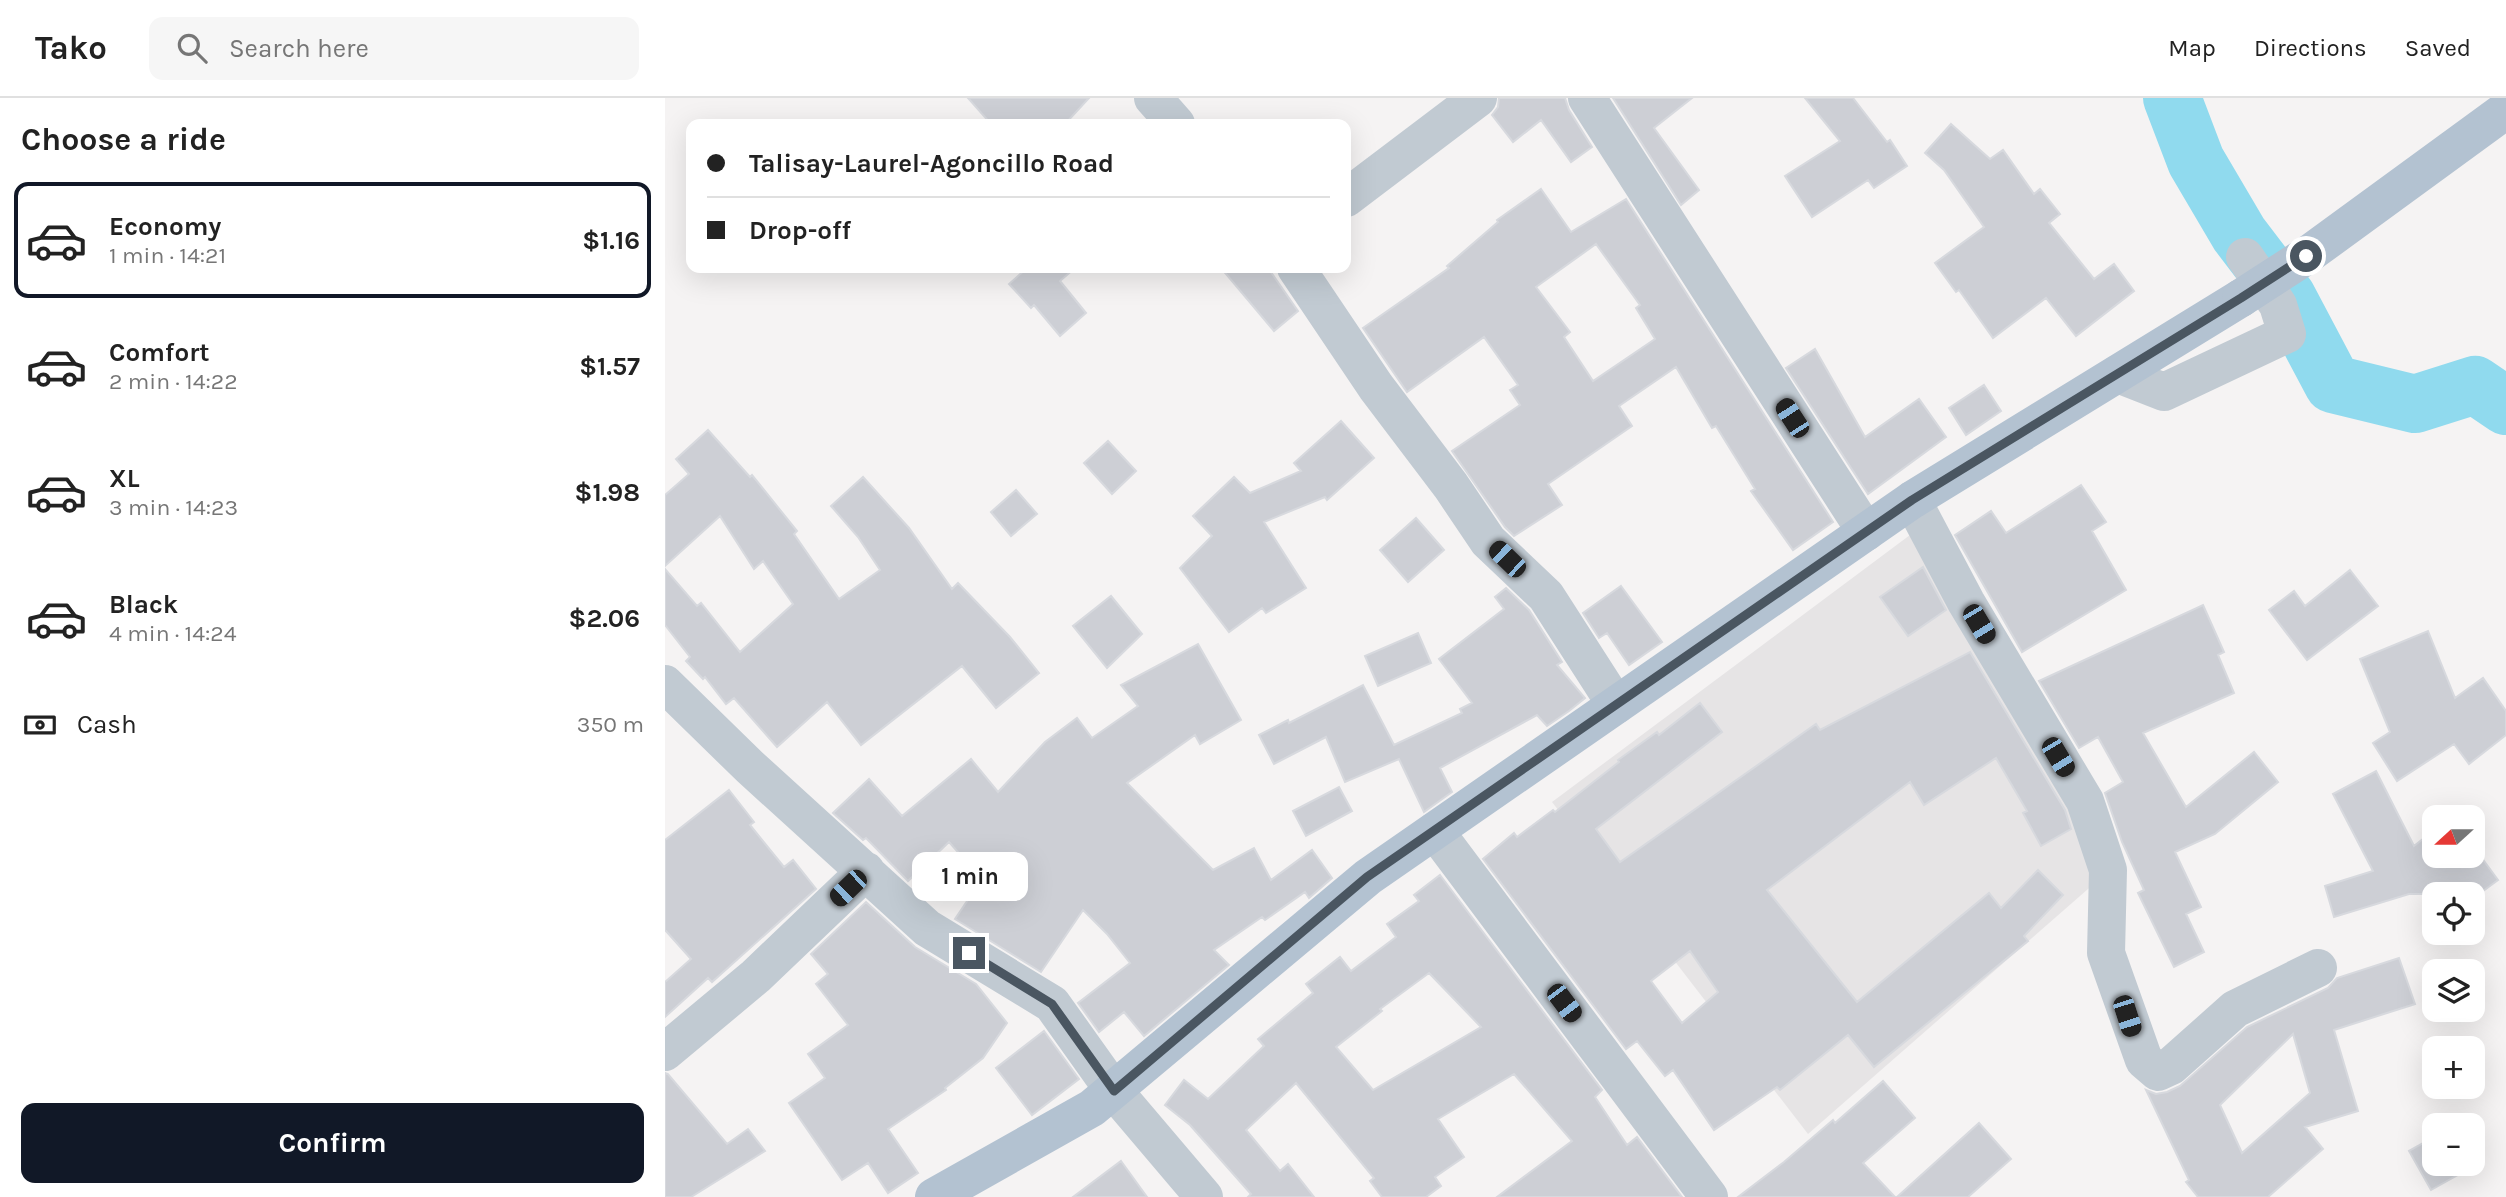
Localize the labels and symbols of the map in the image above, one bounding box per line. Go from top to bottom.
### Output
route start [2290,240,2322,272]
car [1772,395,1813,441]
car [1485,537,1530,581]
car [1960,601,1999,647]
car [2039,734,2078,780]
north arrow [2422,805,2485,868]
callout: 1 min [911,852,1027,900]
car [826,866,871,910]
route end [953,937,985,969]
car [1543,980,1586,1026]
car [2111,993,2144,1039]

